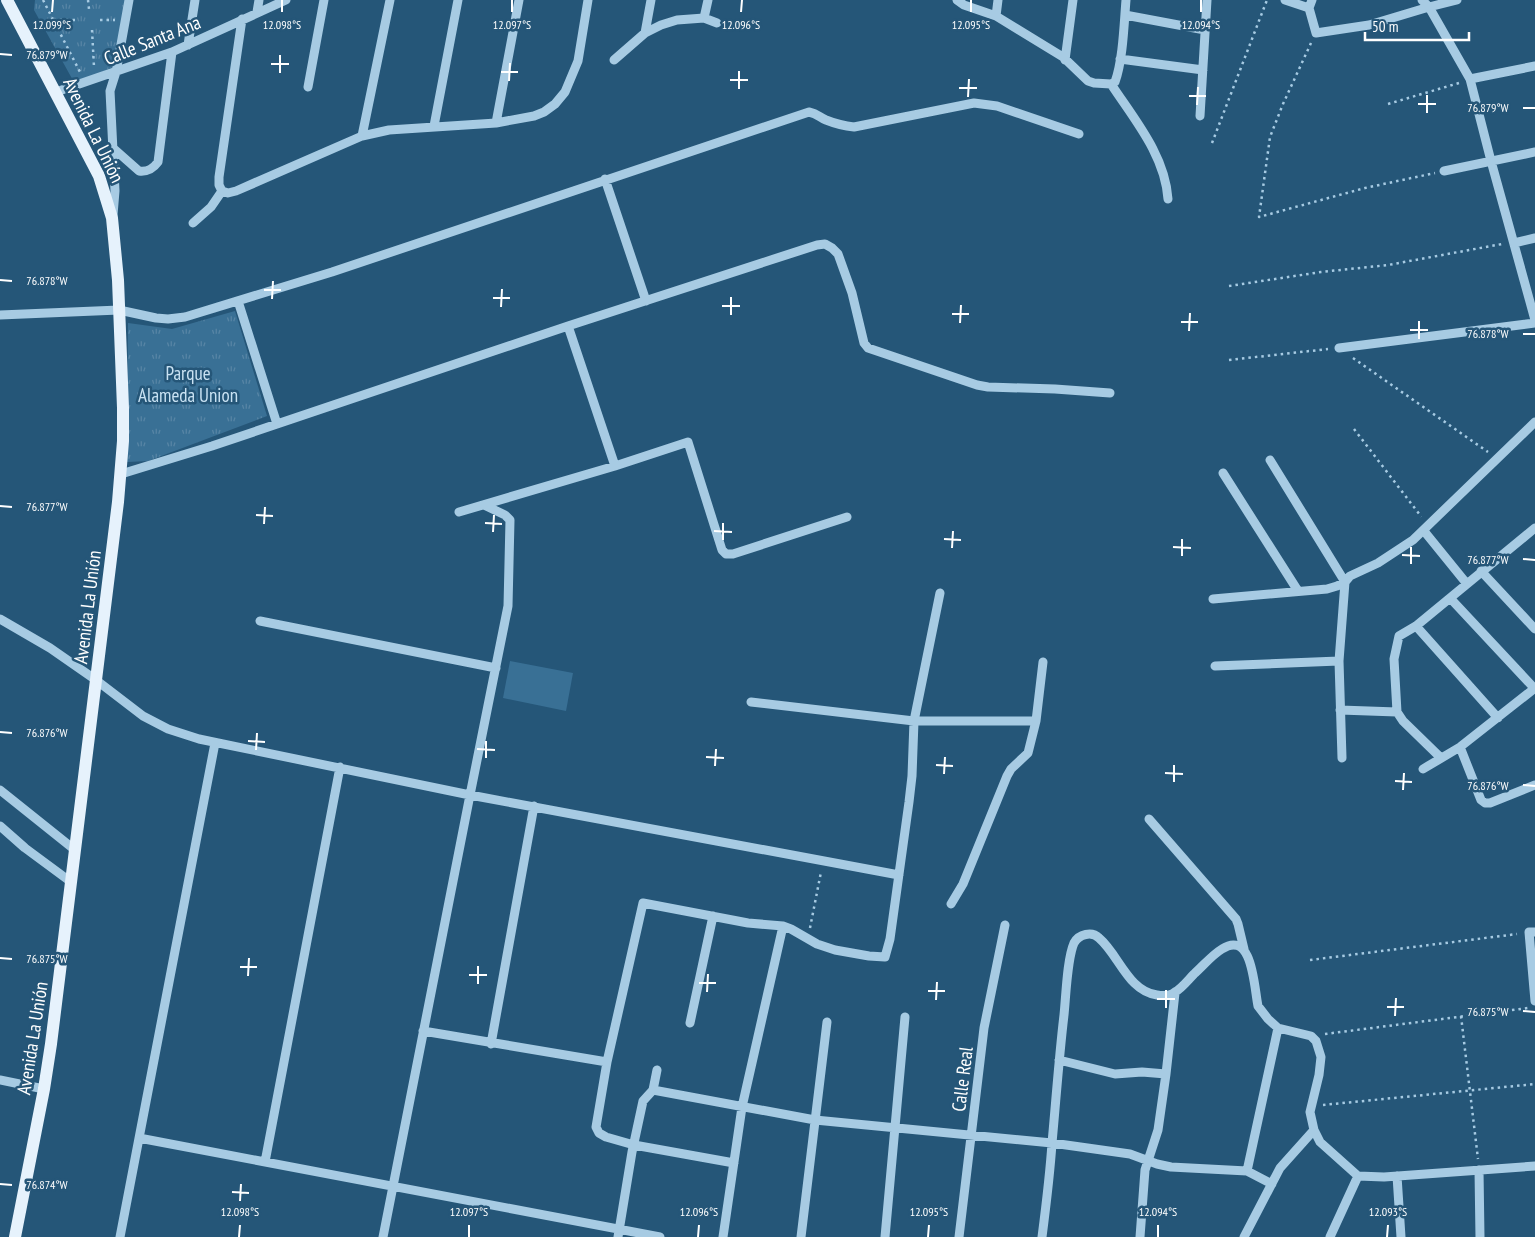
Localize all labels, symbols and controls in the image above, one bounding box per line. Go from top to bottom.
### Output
street label: Calle Santa Ana [100,10,204,70]
scale bar [1365,10,1469,42]
text: 12.099°S [33,17,71,32]
text: 12.098°S [263,17,301,32]
text: 12.097°S [493,17,531,32]
text: 12.096°S [722,17,760,32]
text: 12.095°S [952,17,990,32]
text: 12.094°S [1182,17,1220,32]
text: 50 m [1372,17,1398,36]
text: 76.879°W [26,47,68,62]
street label: Avenida La Unión [58,73,130,187]
text: 76.879°W [1467,100,1509,115]
text: 76.878°W [26,273,68,288]
text: 76.878°W [1467,326,1509,341]
park label: Parque Alameda Union [138,361,238,407]
text: 76.877°W [26,499,68,514]
street label: Avenida La Unión [68,549,106,665]
text: 76.877°W [1467,552,1509,567]
text: 76.876°W [26,725,68,740]
text: 76.876°W [1467,778,1509,793]
text: 76.875°W [26,951,68,966]
street label: Avenida La Unión [11,980,53,1096]
text: 76.875°W [1467,1004,1509,1019]
street label: Calle Real [946,1045,978,1113]
text: 76.874°W [26,1177,68,1192]
text: 12.098°S [221,1204,259,1219]
text: 12.097°S [450,1204,488,1219]
text: 12.096°S [680,1204,718,1219]
text: 12.095°S [910,1204,948,1219]
text: 12.094°S [1139,1204,1177,1219]
text: 12.093°S [1369,1204,1407,1219]

